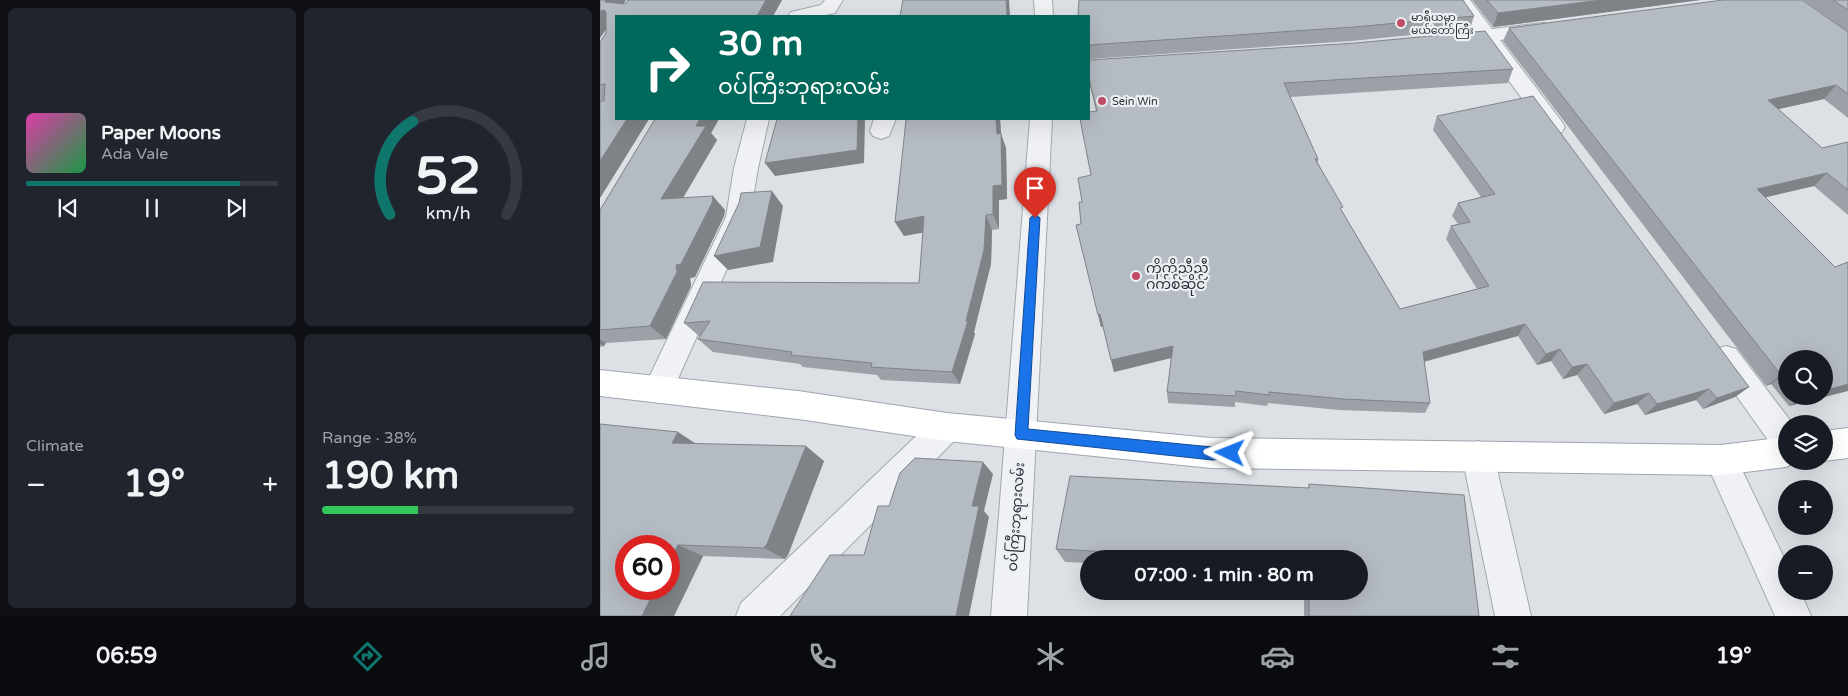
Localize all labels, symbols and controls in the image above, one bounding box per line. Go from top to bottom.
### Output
place label: မာရီယမ္မာ မယ်တော်ကြီး [1411,10,1474,39]
marker: မာရီယမ္မာ မယ်တော်ကြီး [1395,17,1407,29]
text: 30 m [718,23,803,65]
icon: right [635,35,700,100]
text: ဝပ်ကြီးဘုရားလမ်း [718,74,890,100]
marker: Sein Win [1096,95,1108,107]
place label: Sein Win [1112,95,1158,108]
text: Paper Moons [101,122,221,144]
text: Ada Vale [101,144,168,164]
text: 52 [415,145,481,208]
pin [1014,167,1056,218]
icon: arrive [1021,174,1049,202]
icon: previous [54,194,82,222]
icon: pause [138,194,166,222]
icon: next [222,194,250,222]
text: km/h [426,203,470,224]
place label: ကိုကိုညီညီ ဂက်စ်ဆိုင် [1146,258,1209,296]
marker: ကိုကိုညီညီ ဂက်စ်ဆိုင် [1130,270,1142,282]
map controls [1778,350,1833,600]
button: search [1778,350,1833,405]
button: layers [1778,415,1833,470]
position arrow [1203,426,1255,478]
text: Range · 38% [322,428,417,448]
text: Climate [26,436,84,456]
text: 190 km [322,453,459,499]
text: 19° [123,461,185,507]
street label: ဝပ်ကြီးဘုရားလမ်း [1002,462,1031,572]
text: − [26,468,46,502]
text: + [262,468,278,502]
button: + [1778,480,1833,535]
speed limit sign: 60 [615,535,680,600]
button: − [1778,545,1833,600]
text: 07:00 · 1 min · 80 m [1134,564,1314,586]
icon: directions [350,639,385,674]
icon: music [578,639,613,674]
icon: phone [805,639,840,674]
icon: climate [1033,639,1068,674]
icon: car [1260,639,1295,674]
icon: filters [1488,639,1523,674]
text: 06:59 [96,643,157,669]
text: 19° [1716,643,1752,669]

